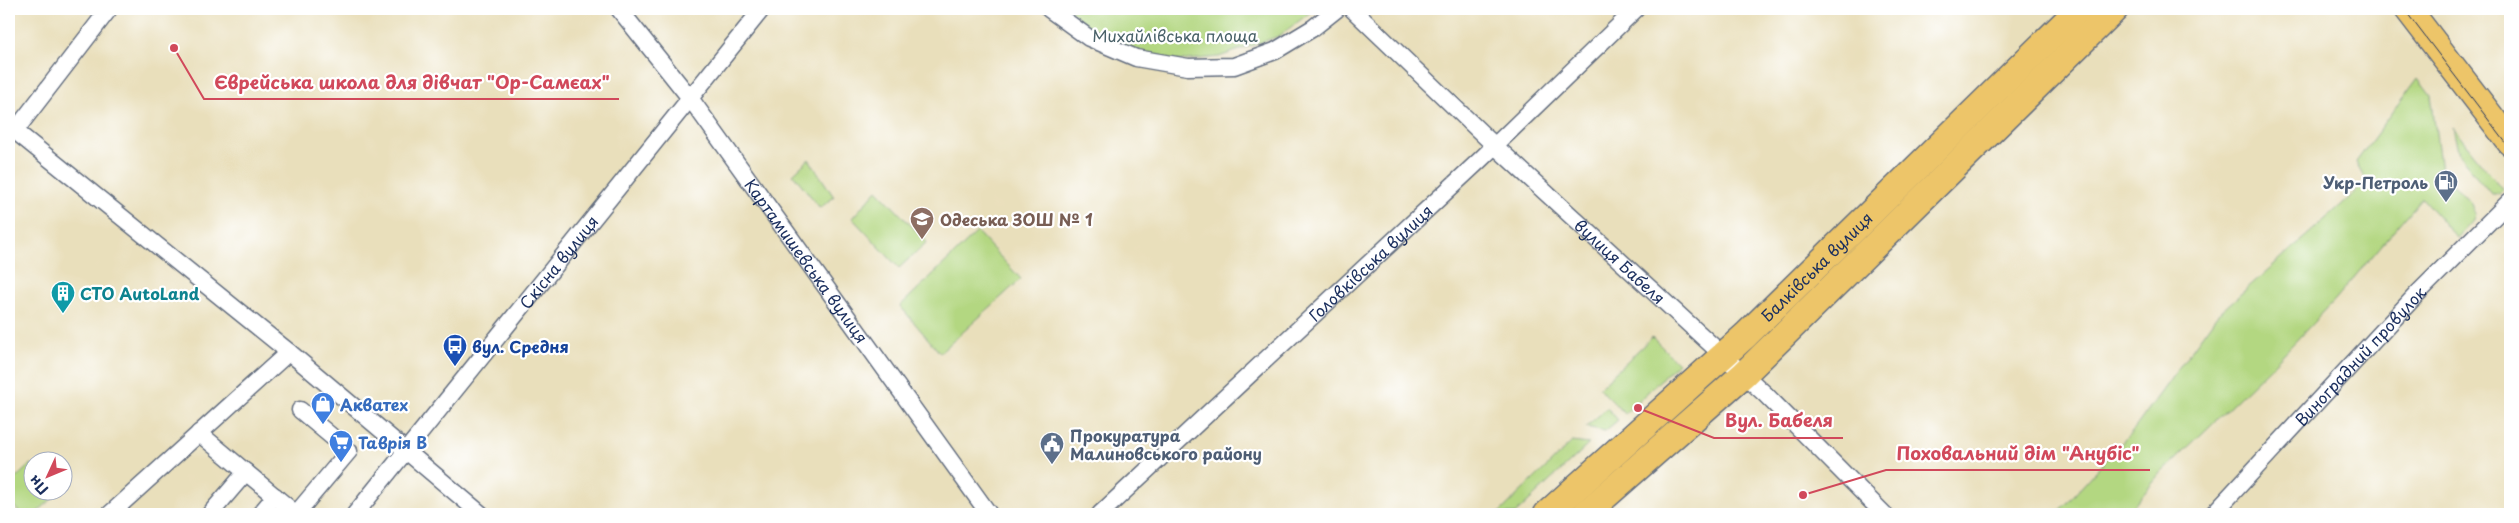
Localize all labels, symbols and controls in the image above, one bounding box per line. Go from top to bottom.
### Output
park label: Михайлівська площа [1092,23,1258,47]
callout: Єврейська школа для дівчат "Ор-Самєах" [204,66,619,99]
text: Єврейська школа для дівчат "Ор-Самєах" [214,68,610,95]
fuel station icon: Укр-Петроль [2433,169,2459,203]
place label: Укр-Петроль [2323,170,2428,194]
street label: Картамишевська вулиця [739,173,874,348]
street label: Головківська вулиця [1302,198,1438,327]
school or university icon: Одеська ЗОШ № 1 [909,206,935,240]
street label: Балківська вулиця [1755,206,1878,327]
place label: Одеська ЗОШ № 1 [940,207,1093,231]
street label: Cкісна вулиця [513,210,603,314]
street label: вулиця Бабеля [1569,213,1671,309]
building icon: СТО AutoLand [50,280,76,314]
street label: Виноградний провулок [2289,280,2431,431]
place label: СТО AutoLand [80,281,200,305]
bus stop icon: вул. Средня [442,333,468,367]
place label: вул. Средня [472,334,569,358]
shop icon: Акватех [310,391,336,425]
place label: Акватех [340,392,409,416]
callout: Вул. Бабеля [1714,405,1843,438]
text: Вул. Бабеля [1725,406,1833,433]
place label: Прокуратура Малиновського району [1070,423,1262,465]
supermarket icon: Таврія В [328,429,354,463]
place label: Таврія В [358,430,427,454]
public building icon: Прокуратура Малиновського району [1039,431,1065,465]
callout: Поховальний дім "Анубіс" [1886,437,2150,470]
text: Поховальний дім "Анубіс" [1896,439,2140,466]
north arrow [22,450,72,500]
text: Пн [24,471,53,500]

